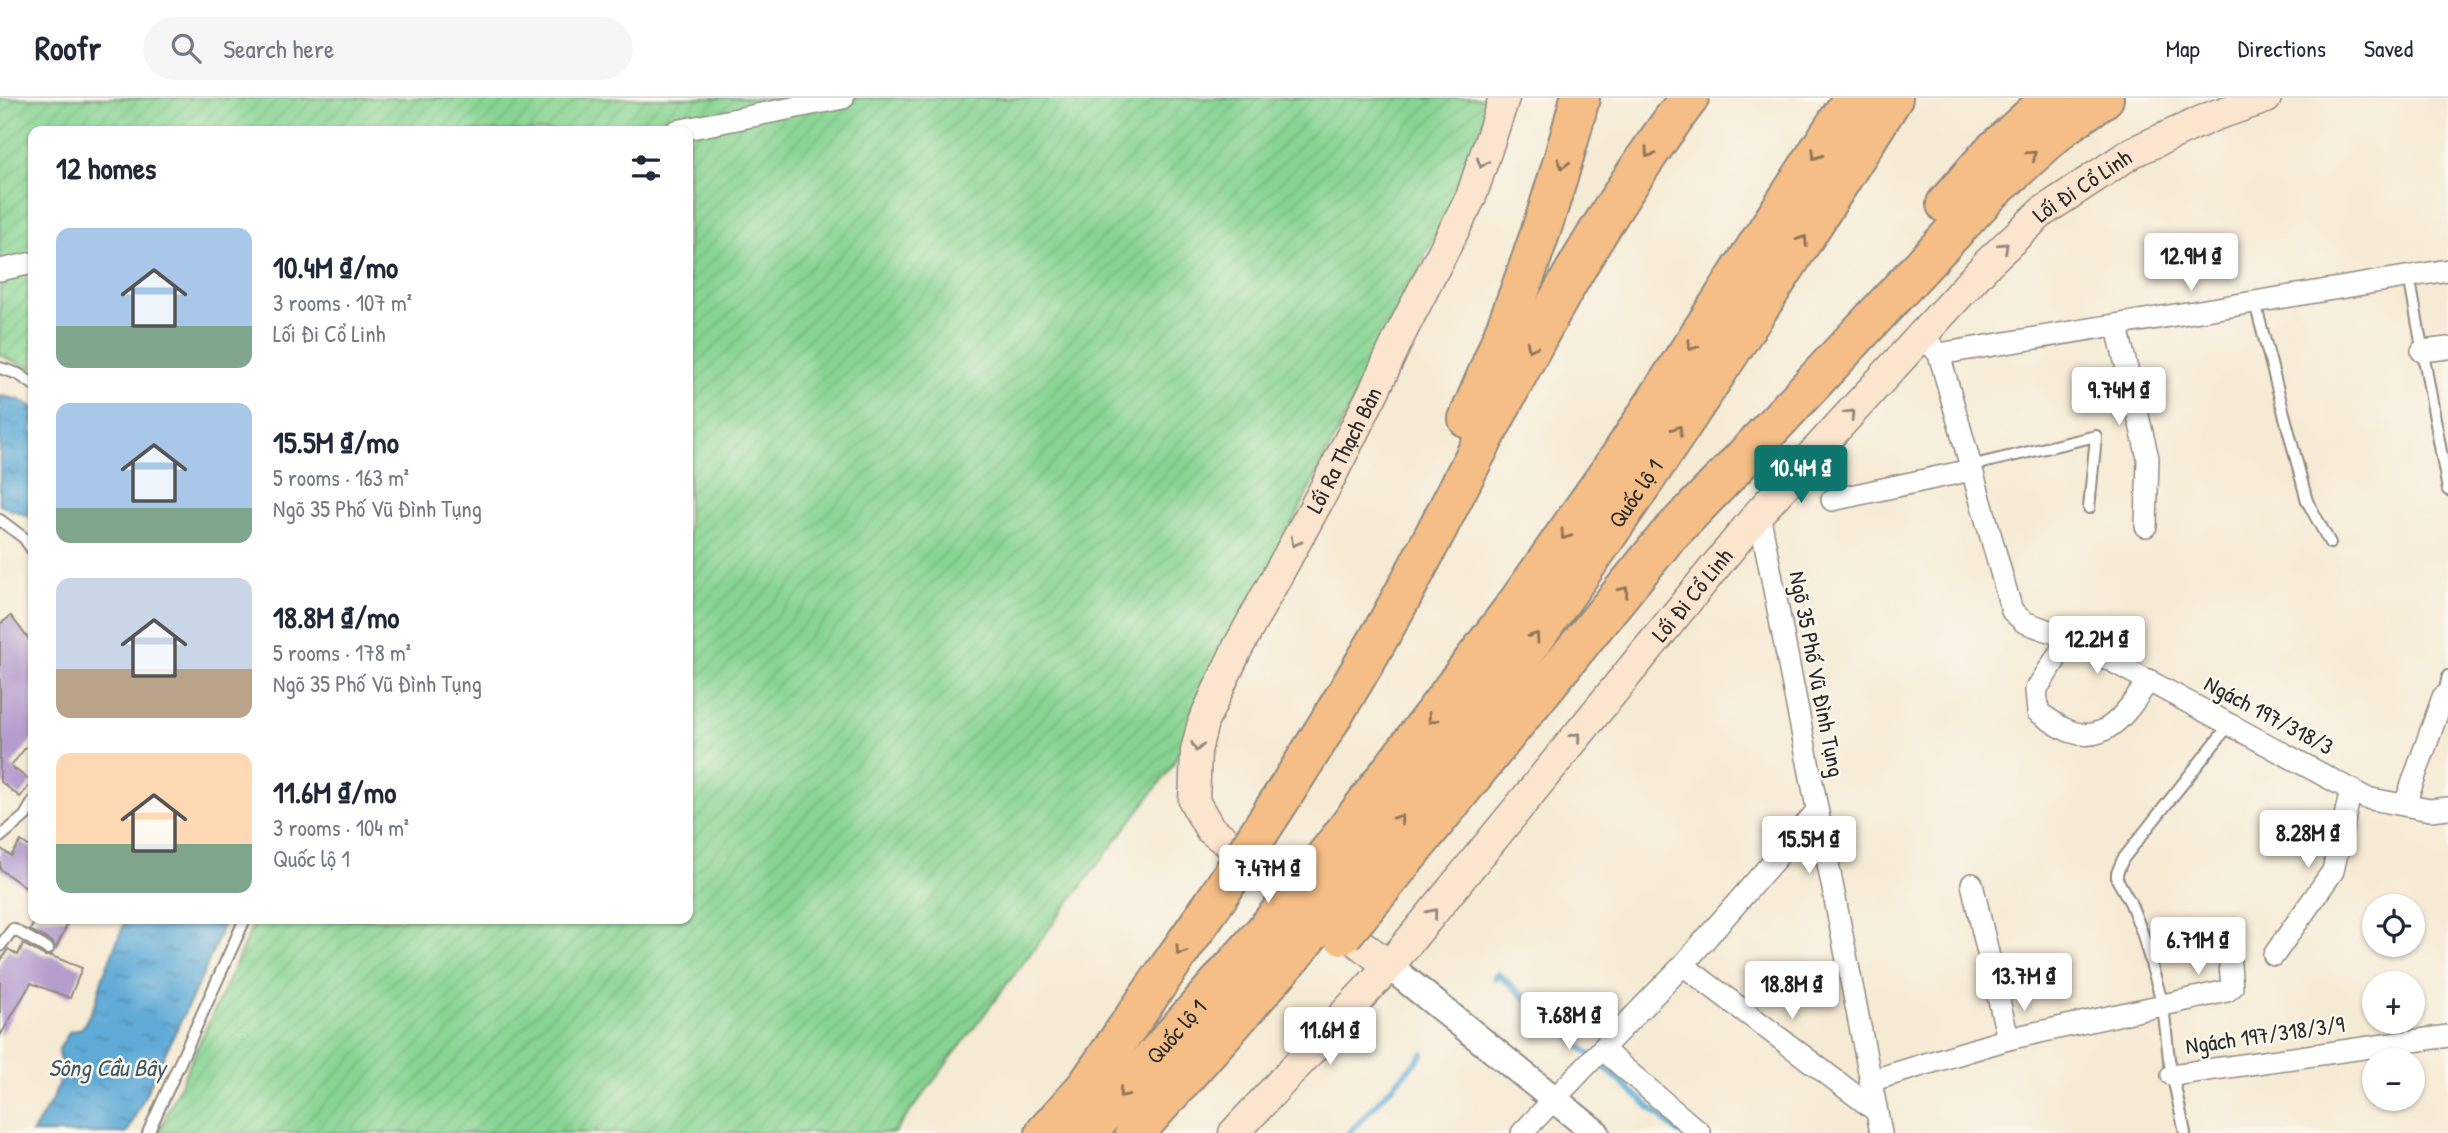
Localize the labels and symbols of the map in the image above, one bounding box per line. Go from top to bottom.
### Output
street label: Lối Đi Cổ Linh [2025,141,2137,229]
one-way arrow [1645,145,1657,158]
one-way arrow [1812,147,1824,160]
one-way arrow [2024,150,2037,163]
one-way arrow [1476,156,1490,168]
one-way arrow [1556,158,1571,170]
one-way arrow [1795,234,1808,247]
pin: 12.9M ₫ [2126,234,2256,293]
one-way arrow [1996,243,2009,255]
one-way arrow [1688,338,1700,351]
one-way arrow [1526,340,1539,353]
pin: 9.74M ₫ [2054,368,2184,427]
street label: Lối Ra Thạch Bàn [1298,381,1389,518]
one-way arrow [1842,409,1854,422]
one-way arrow [1670,424,1683,437]
pin: 10.4M ₫ [1736,446,1866,505]
street label: Quốc lộ 1 [1601,453,1670,534]
one-way arrow [1561,527,1573,540]
one-way arrow [1290,535,1303,548]
street label: Lối Đi Cổ Linh [1644,541,1739,648]
street label: Ngõ 35 Phố Vũ Đình Tụng [1782,568,1853,779]
one-way arrow [1615,587,1628,599]
pin: 12.2M ₫ [2032,616,2162,676]
one-way arrow [1527,632,1539,645]
street label: Ngách 197/318/3 [2199,668,2339,762]
one-way arrow [1427,711,1440,724]
one-way arrow [1568,732,1580,745]
one-way arrow [1191,741,1206,753]
pin: 8.28M ₫ [2243,810,2373,870]
one-way arrow [1391,814,1403,827]
pin: 15.5M ₫ [1744,816,1874,876]
pin: 7.47M ₫ [1203,846,1333,905]
one-way arrow [1424,909,1437,921]
pin: 6.71M ₫ [2133,918,2263,977]
one-way arrow [1176,943,1188,956]
pin: 13.7M ₫ [1959,954,2089,1013]
pin: 18.8M ₫ [1727,962,1857,1021]
street label: Quốc lộ 1 [1139,992,1213,1070]
pin: 7.68M ₫ [1504,992,1634,1052]
pin: 11.6M ₫ [1265,1007,1395,1067]
street label: Ngách 197/318/3/9 [2184,1008,2346,1061]
water label: Sông Cầu Bây [48,1051,168,1084]
one-way arrow [1119,1085,1131,1098]

